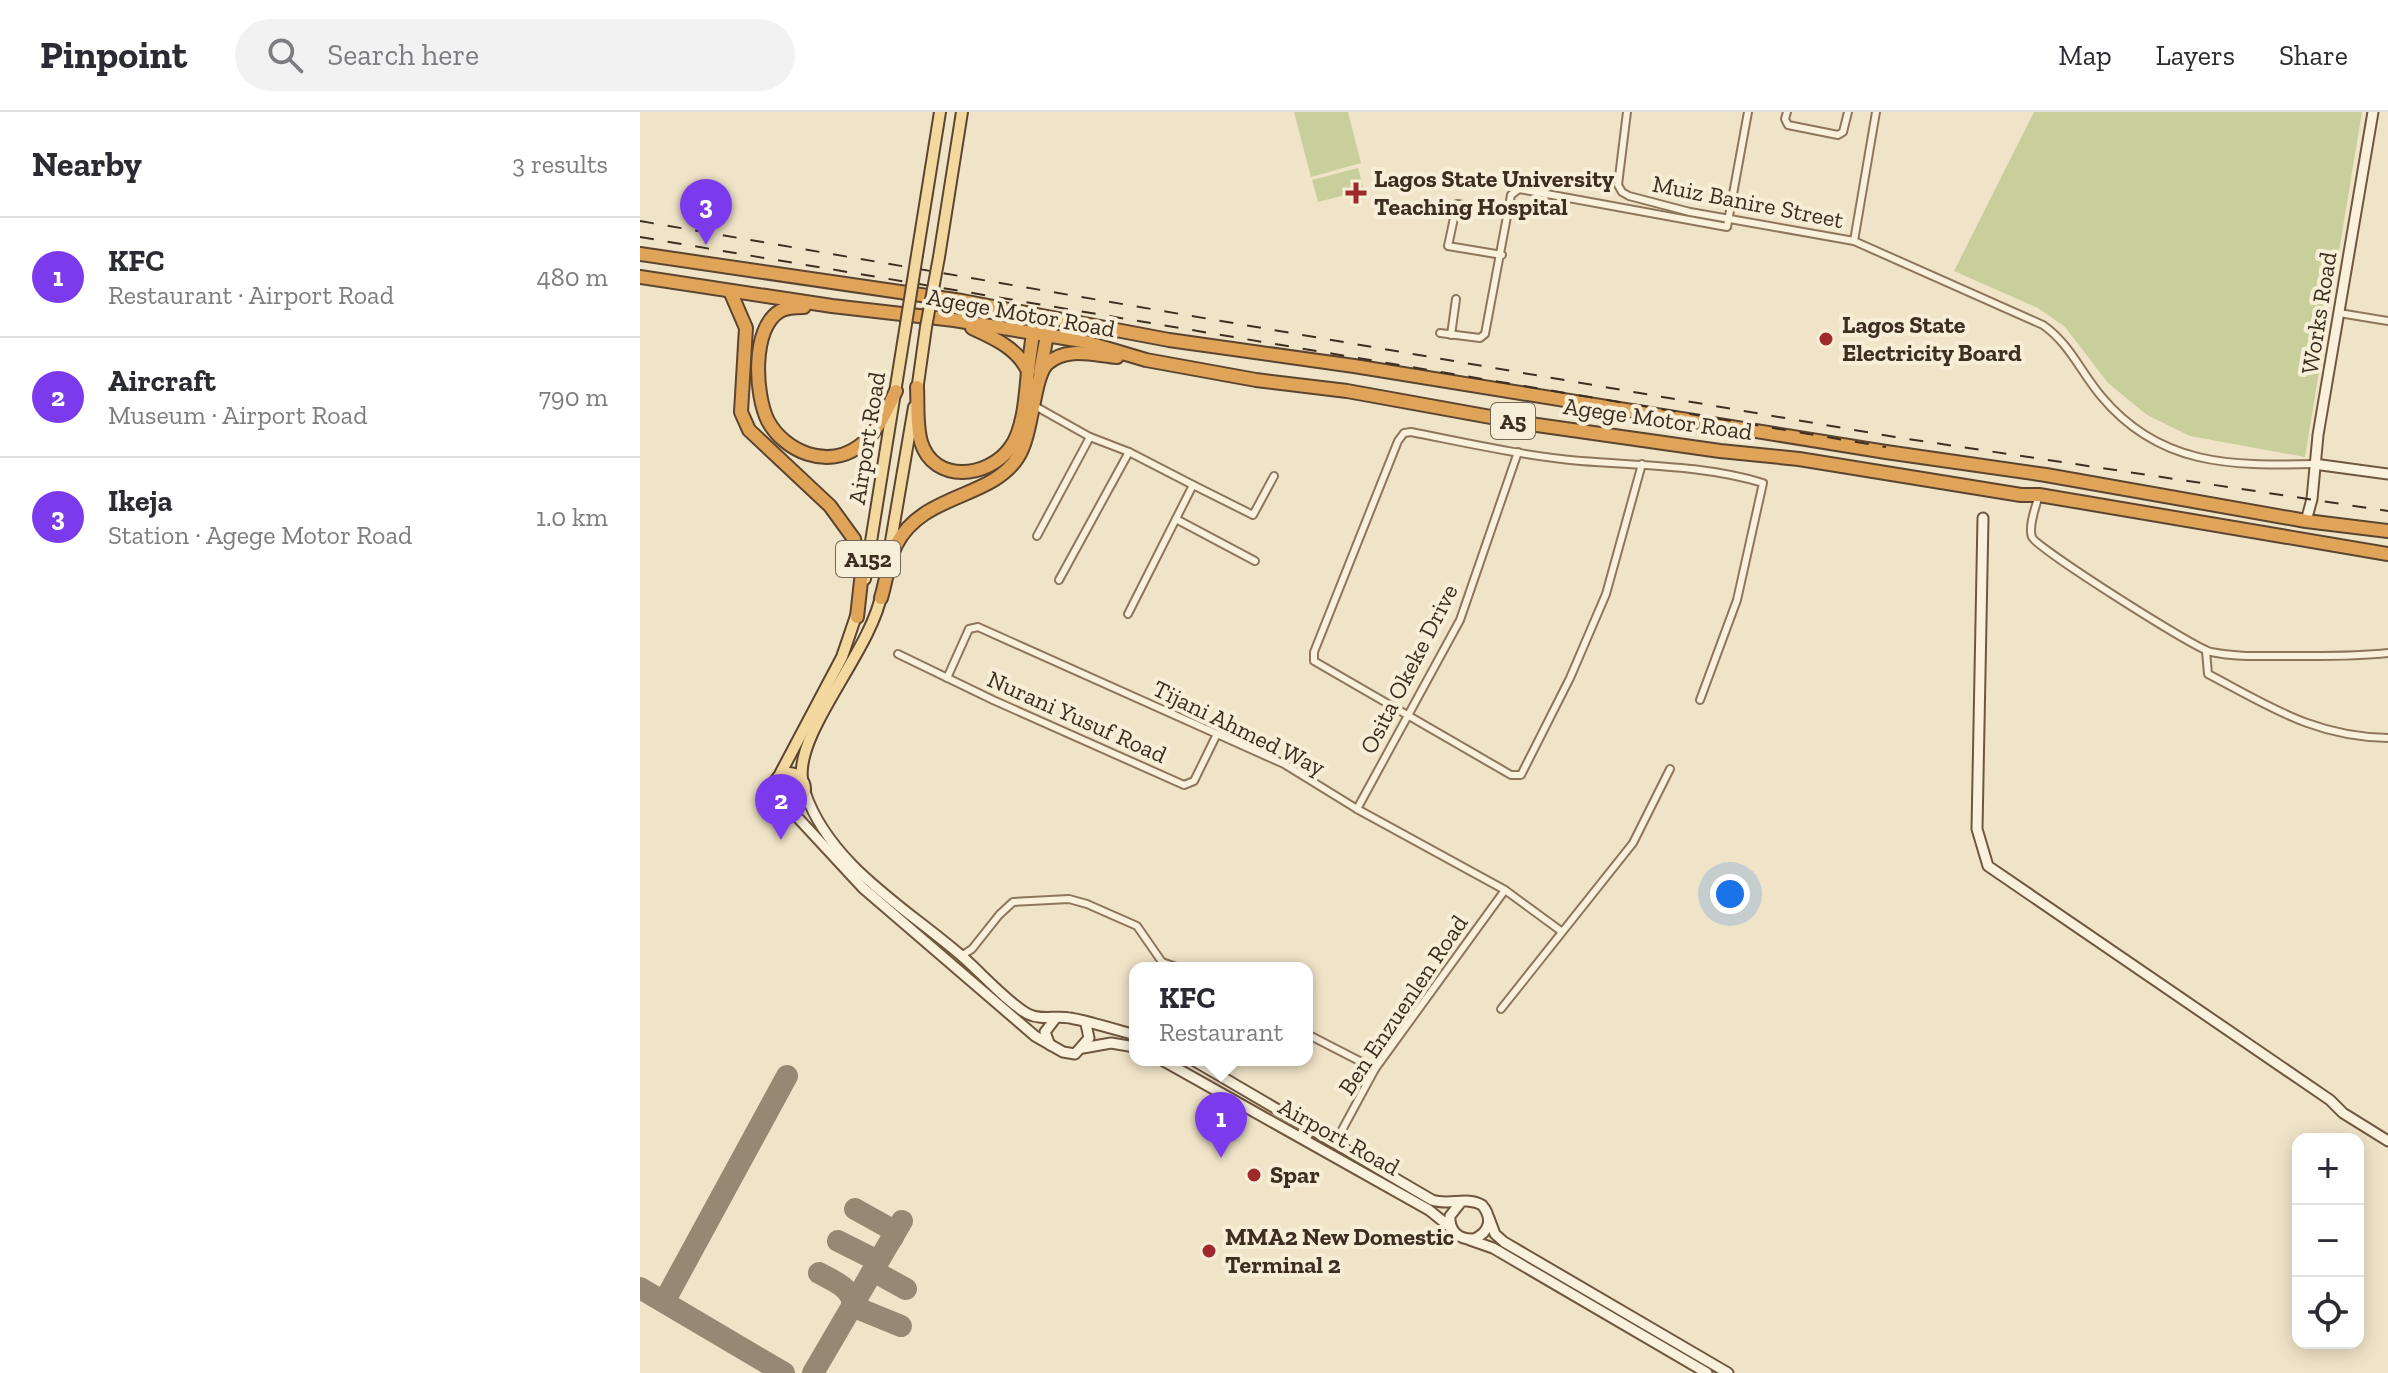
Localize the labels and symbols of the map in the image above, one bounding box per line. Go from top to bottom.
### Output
place label: Lagos State University Teaching Hospital [1374,164,1615,221]
street label: Muiz Banire Street [1650,169,1846,234]
pin: 3 [680,179,732,245]
marker: Lagos State University Teaching Hospital [1345,182,1367,204]
street label: Works Road [2295,250,2342,376]
street label: Agege Motor Road [925,282,1117,343]
place label: Lagos State Electricity Board [1842,310,2022,367]
marker: Lagos State Electricity Board [1817,330,1835,348]
street label: Airport Road [842,370,891,506]
street label: Agege Motor Road [1562,391,1754,446]
road number: A5 [1491,403,1535,439]
road number: A152 [836,541,900,577]
street label: Osita Okeke Drive [1353,579,1464,758]
street label: Nurani Yusuf Road [983,664,1171,769]
street label: Tijani Ahmed Way [1148,673,1331,782]
pin: 2 [755,774,807,840]
your location [1710,874,1750,914]
street label: Ben Enzuenlen Road [1332,909,1474,1100]
street label: Airport Road [1274,1091,1405,1182]
pin: 1 [1195,1092,1247,1158]
place label: Spar [1270,1160,1320,1189]
marker: Spar [1245,1166,1263,1184]
place label: MMA2 New Domestic Terminal 2 [1225,1222,1454,1279]
marker: MMA2 New Domestic Terminal 2 [1200,1242,1218,1260]

